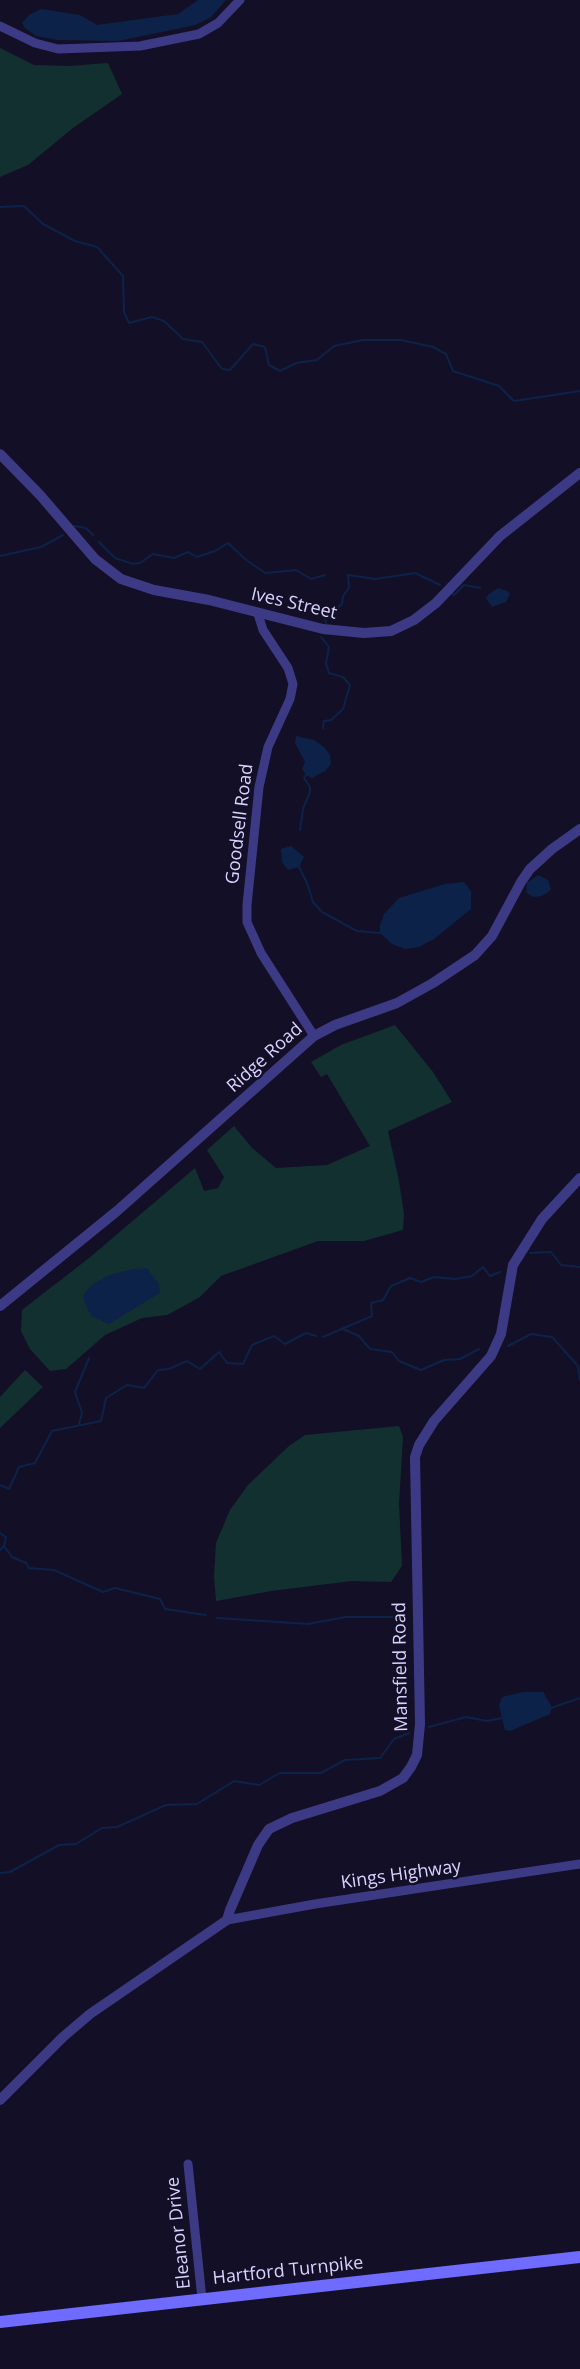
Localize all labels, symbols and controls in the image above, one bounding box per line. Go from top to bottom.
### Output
street label: Ives Street [249,584,339,624]
street label: Goodsell Road [222,763,258,885]
street label: Ridge Road [223,1018,307,1098]
street label: Mansfield Road [389,1602,413,1732]
street label: Kings Highway [339,1856,463,1894]
street label: Eleanor Drive [162,2176,196,2290]
street label: Hartford Turnpike [212,2252,364,2290]

